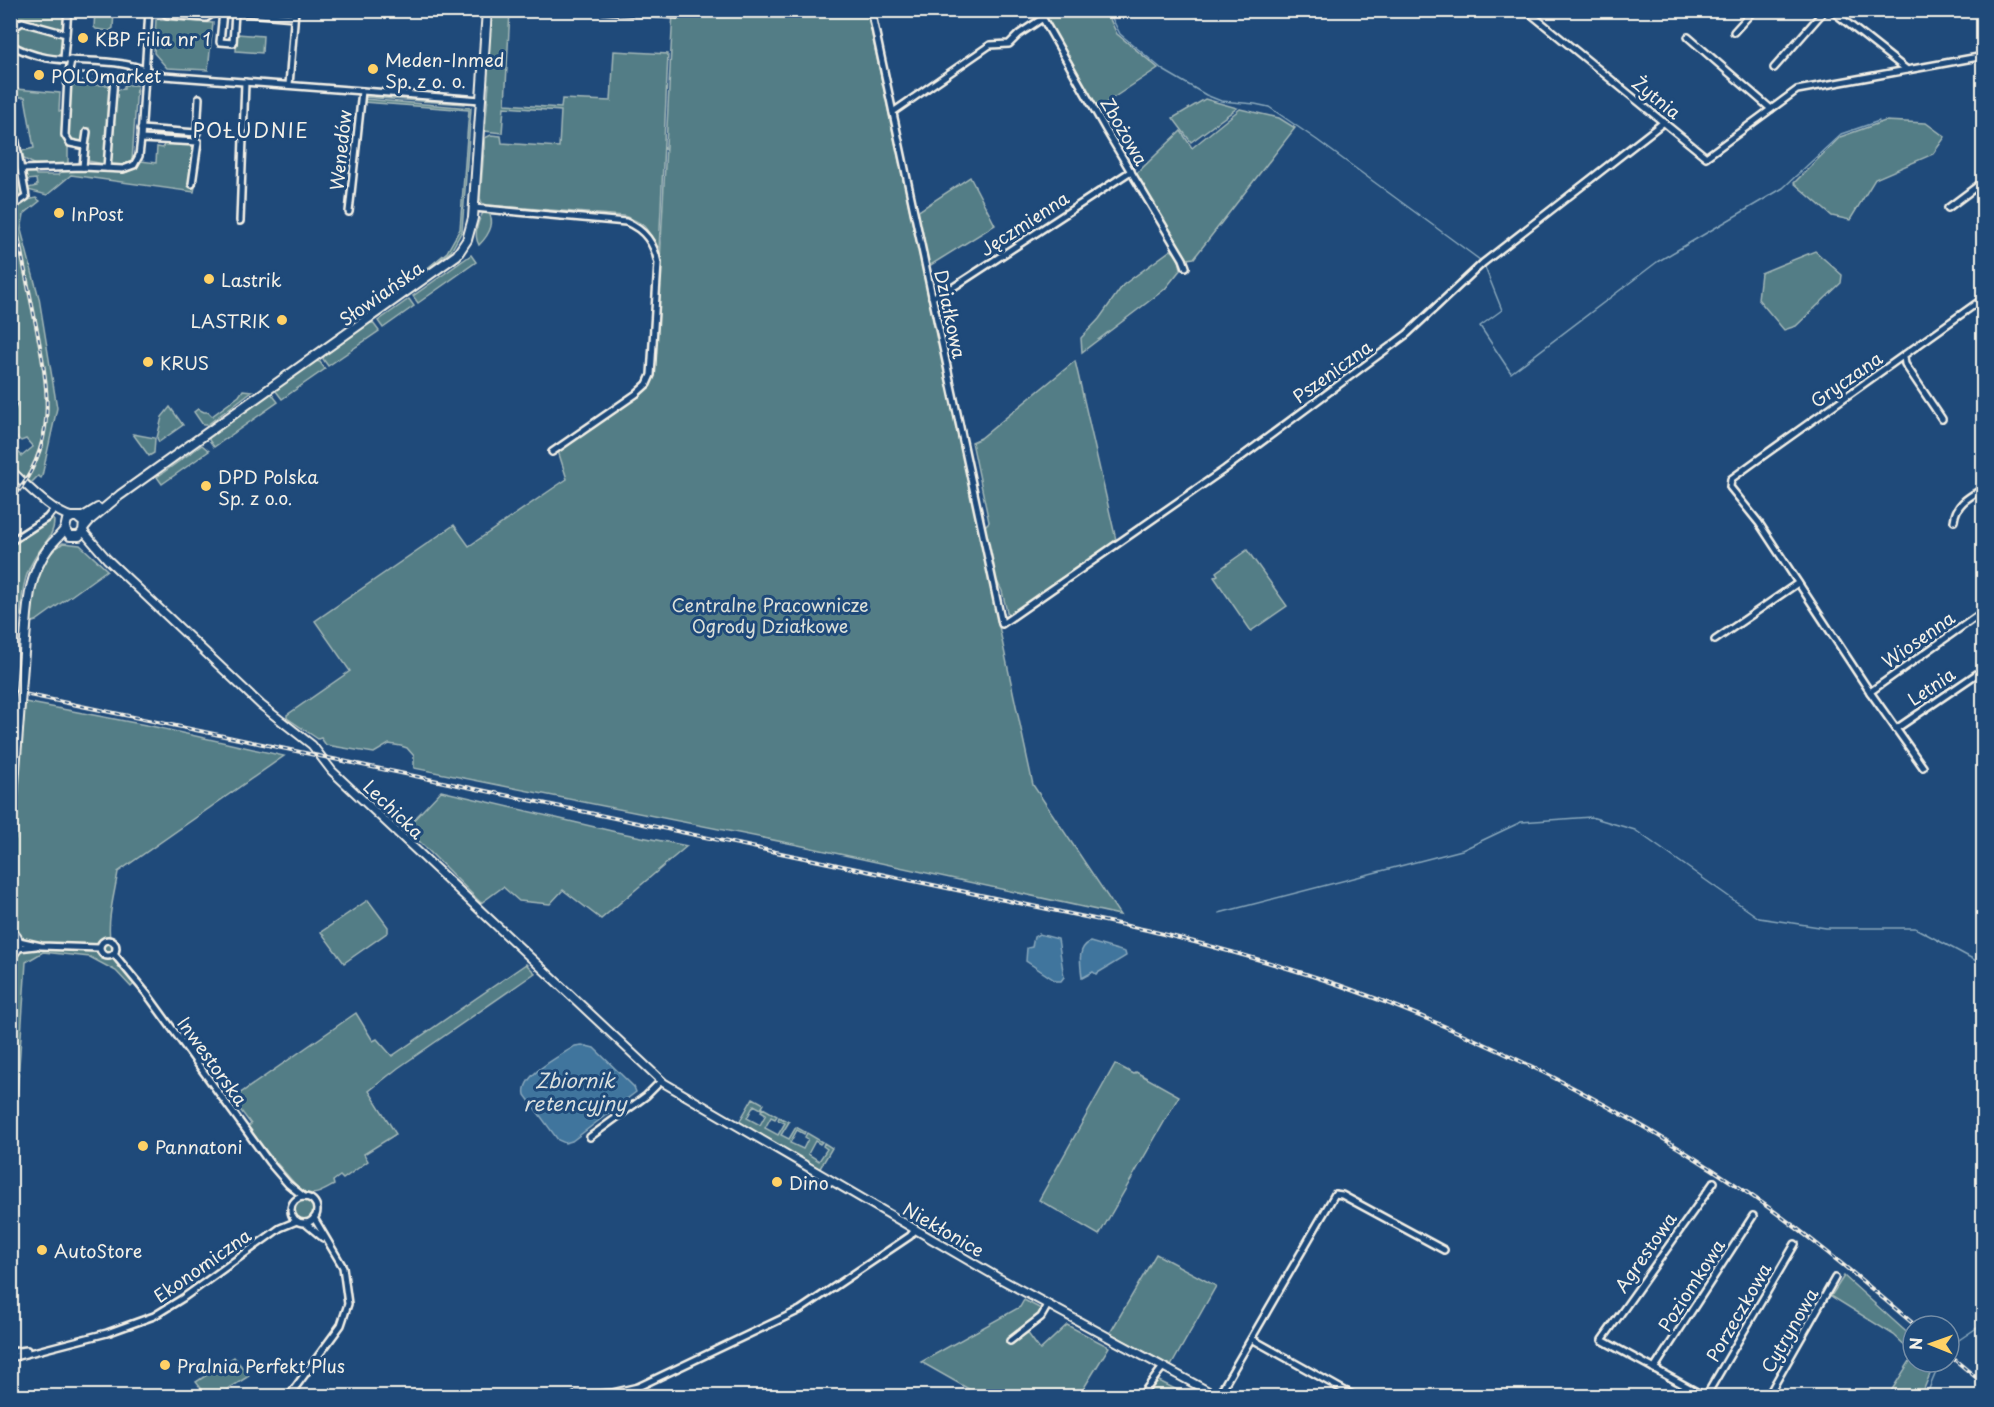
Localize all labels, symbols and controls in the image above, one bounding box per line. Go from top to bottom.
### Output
place label: KBP Filia nr 1 [95,25,211,52]
marker: KBP Filia nr 1 [76,31,90,45]
place label: Meden-Inmed Sp. z o. o. [385,46,504,94]
place label: POLOmarket [51,62,161,89]
marker: Meden-Inmed Sp. z o. o. [366,62,380,76]
marker: POLOmarket [32,68,46,82]
street label: Żytnia [1627,69,1687,125]
street label: Zbożowa [1095,92,1156,171]
street label: Wenedów [322,108,358,192]
district label: POŁUDNIE [193,115,309,145]
street label: Jęczmienna [974,184,1075,262]
place label: InPost [71,200,124,227]
marker: InPost [52,206,66,220]
street label: Słowiańska [333,254,429,332]
place label: Lastrik [221,266,282,293]
street label: Działkowa [928,267,974,362]
marker: Lastrik [202,272,216,286]
place label: LASTRIK [191,307,270,334]
marker: LASTRIK [275,313,289,327]
street label: Pszeniczna [1287,332,1378,409]
street label: Gryczana [1804,344,1888,414]
place label: KRUS [160,349,209,376]
marker: KRUS [141,355,155,369]
place label: DPD Polska Sp. z o.o. [218,463,319,511]
marker: DPD Polska Sp. z o.o. [199,479,213,493]
park label: Centralne Pracownicze Ogrody Działkowe [671,591,869,639]
street label: Wiosenna [1876,604,1961,674]
street label: Letnia [1902,660,1960,712]
street label: Lechicka [358,773,431,845]
street label: Inwestorska [171,1011,255,1112]
water label: Zbiornik retencyjny [524,1065,628,1118]
place label: Pannatoni [155,1133,243,1160]
marker: Pannatoni [136,1139,150,1153]
place label: Dino [789,1169,829,1196]
marker: Dino [770,1175,784,1189]
street label: Niekłonice [898,1195,990,1263]
street label: Agrestowa [1607,1206,1683,1298]
street label: Ekonomiczna [148,1221,257,1309]
street label: Poziomkowa [1651,1233,1731,1337]
place label: AutoStore [54,1237,142,1264]
marker: AutoStore [35,1243,49,1257]
street label: Porzeczkowa [1699,1257,1778,1367]
street label: Cytrynowa [1754,1282,1825,1377]
north arrow [1901,1314,1961,1374]
text: N [1903,1337,1927,1350]
place label: Pralnia Perfekt Plus [177,1352,345,1379]
marker: Pralnia Perfekt Plus [158,1358,172,1372]

